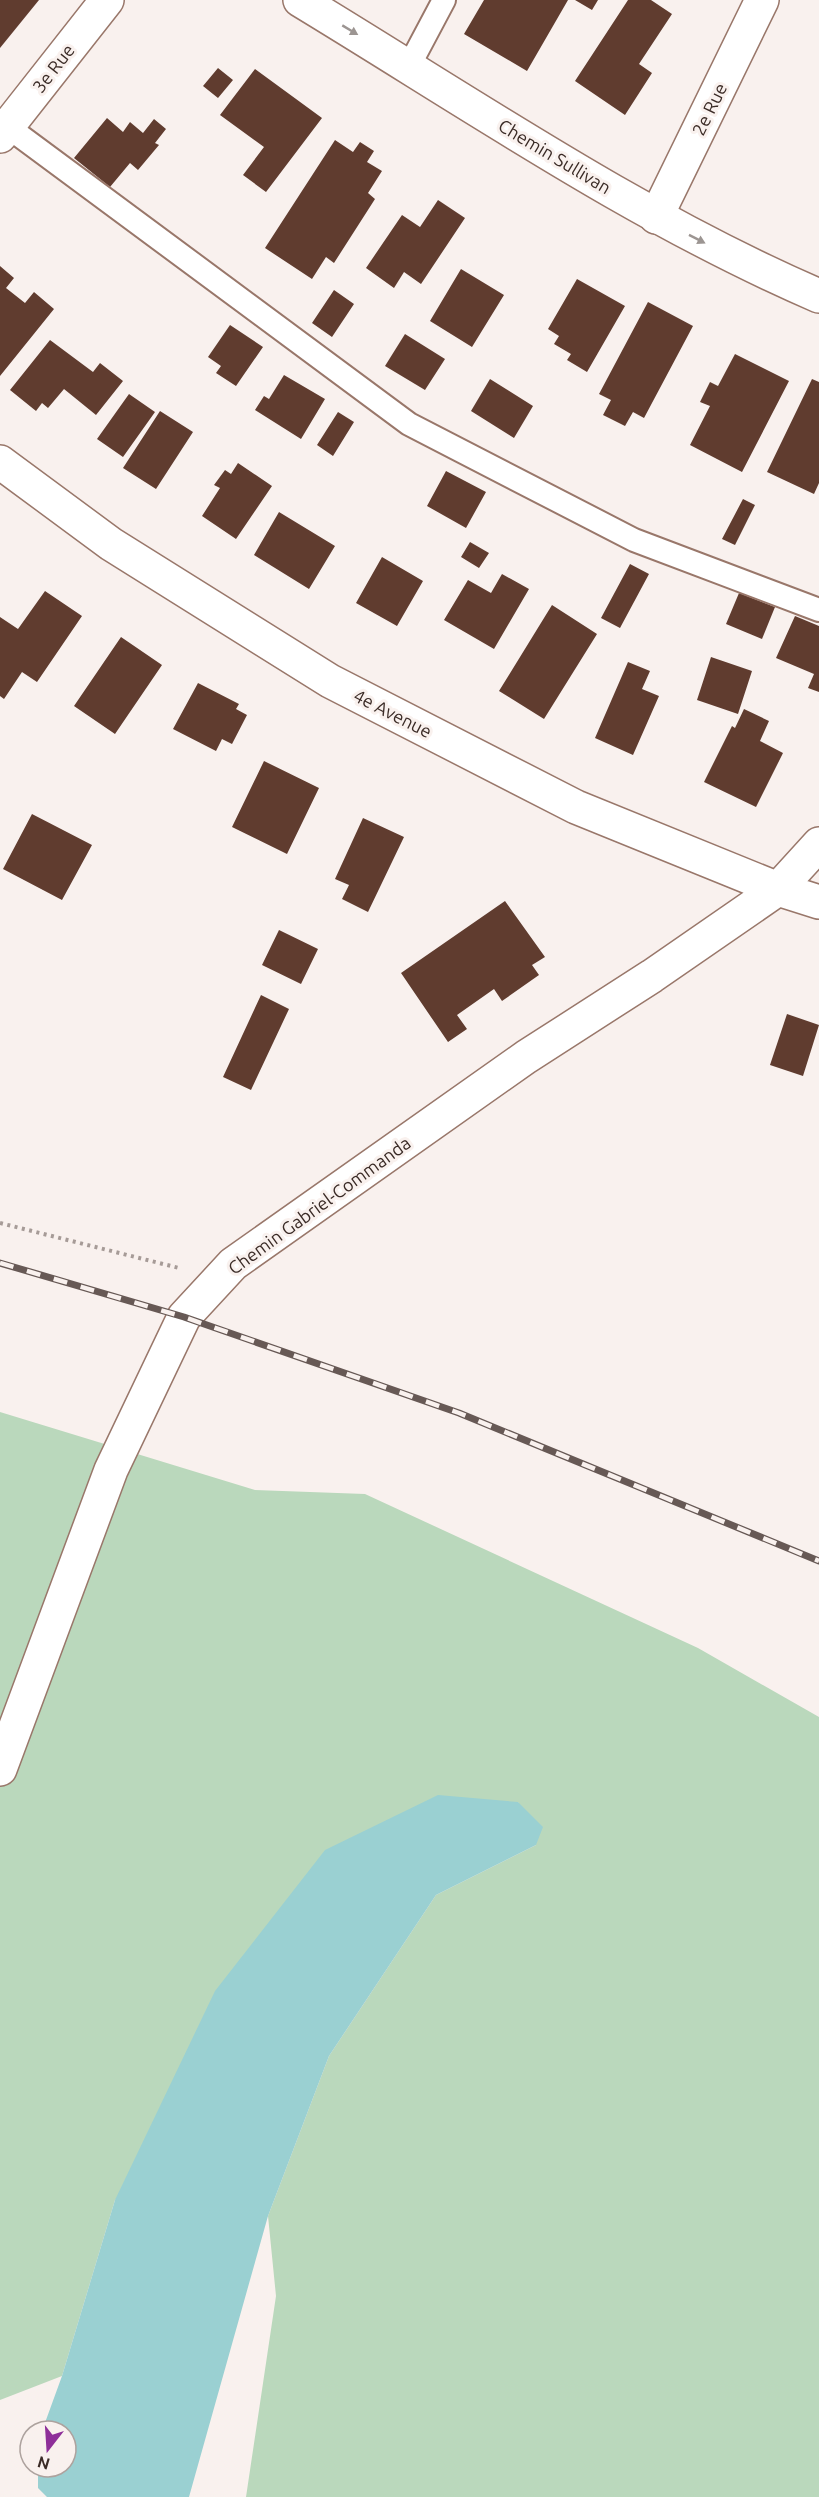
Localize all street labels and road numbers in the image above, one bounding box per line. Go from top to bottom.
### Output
street label: 3e Rue [28,40,78,96]
street label: 2e Rue [688,80,730,138]
street label: Chemin Sullivan [495,115,615,197]
street label: 4e Avenue [351,685,435,741]
street label: Chemin Gabriel-Commanda [224,1132,414,1278]

